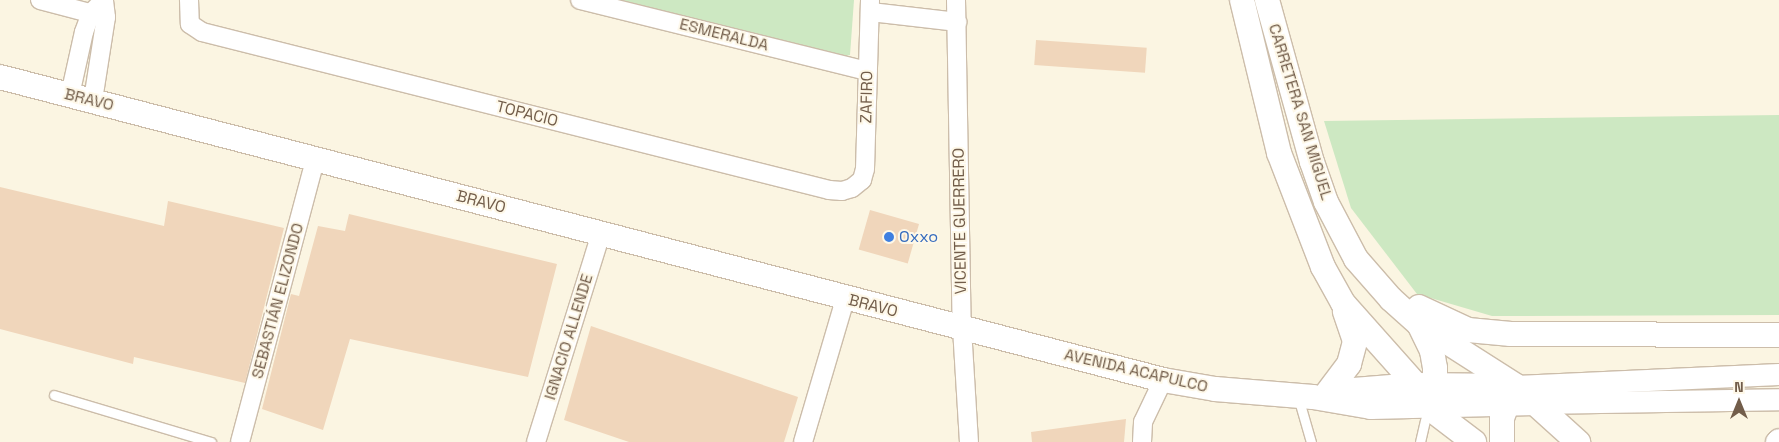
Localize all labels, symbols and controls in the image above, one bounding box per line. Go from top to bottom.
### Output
street label: ESMERALDA [677,15,771,55]
street label: CARRETERA SAN MIGUEL [1264,21,1336,203]
street label: ZAFIRO [857,71,877,123]
street label: BRAVO [62,85,116,115]
street label: TOPACIO [494,97,560,131]
street label: VICENTE GUERRERO [949,148,971,294]
street label: BRAVO [454,187,508,217]
street label: SEBASTIÁN ELIZONDO [248,221,308,381]
place label: Oxxo [899,227,938,247]
marker: Oxxo [883,231,895,243]
street label: IGNACIO ALLENDE [541,272,597,402]
street label: BRAVO [846,291,900,321]
street label: AVENIDA ACAPULCO [1062,345,1210,397]
north arrow [1714,377,1764,427]
text: N [1734,378,1744,396]

